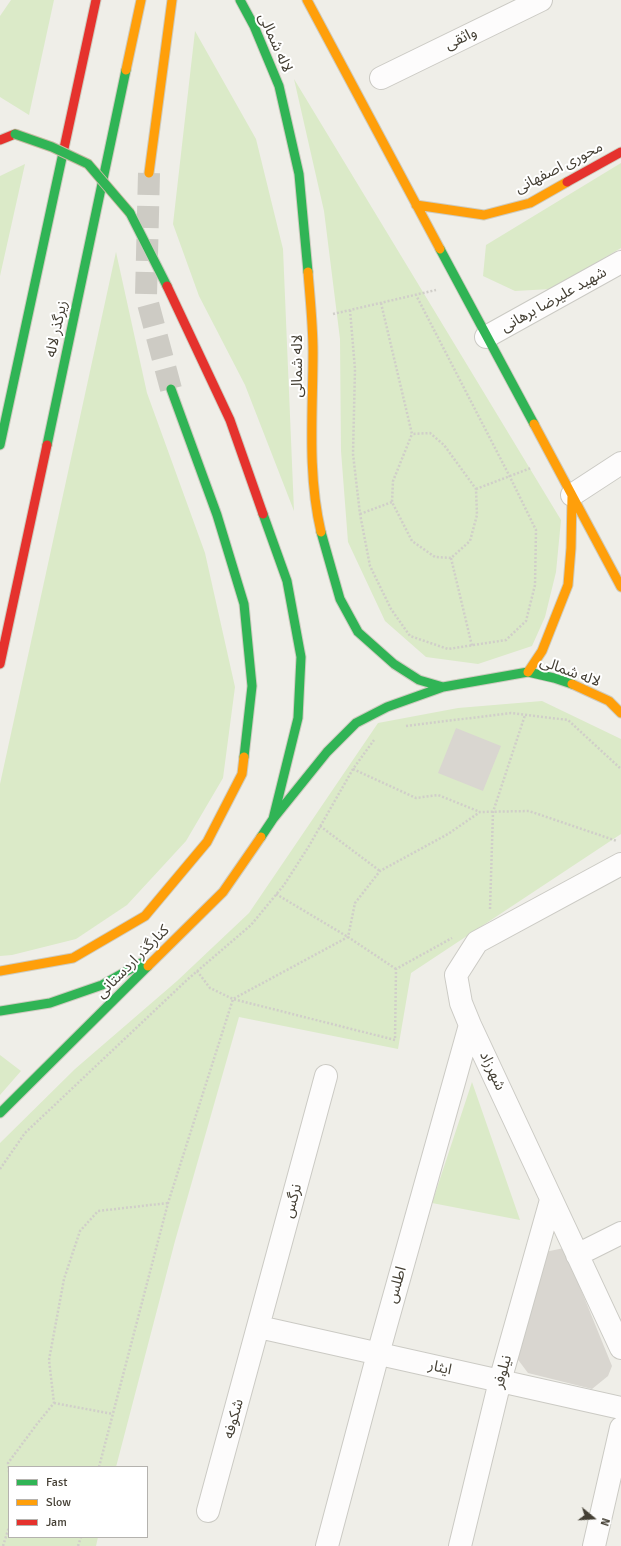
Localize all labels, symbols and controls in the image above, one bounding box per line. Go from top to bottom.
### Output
street label: لاله شمالی [254,11,296,75]
street label: واثقی [442,24,480,54]
street label: محوری اصفهانی [512,138,606,198]
street label: شهید علیرضا برهانی [498,264,610,336]
street label: زیرگذر لاله [42,299,72,359]
street label: لاله شمالی [289,335,307,397]
street label: لاله شمالی [537,653,603,691]
street label: کنارگذر اردستانی [93,922,173,1002]
street label: شهرزاد [475,1049,509,1093]
street label: نرگس [280,1182,306,1220]
street label: اطلس [383,1265,411,1305]
street label: نیلوفر [490,1353,516,1391]
street label: ایثار [427,1357,453,1379]
street label: شکوفه [220,1397,248,1441]
legend [8,1466,148,1538]
text: Fast [46,1475,67,1490]
text: Slow [46,1495,71,1510]
north arrow [573,1498,613,1538]
text: Jam [46,1515,67,1530]
text: N [598,1516,612,1528]

